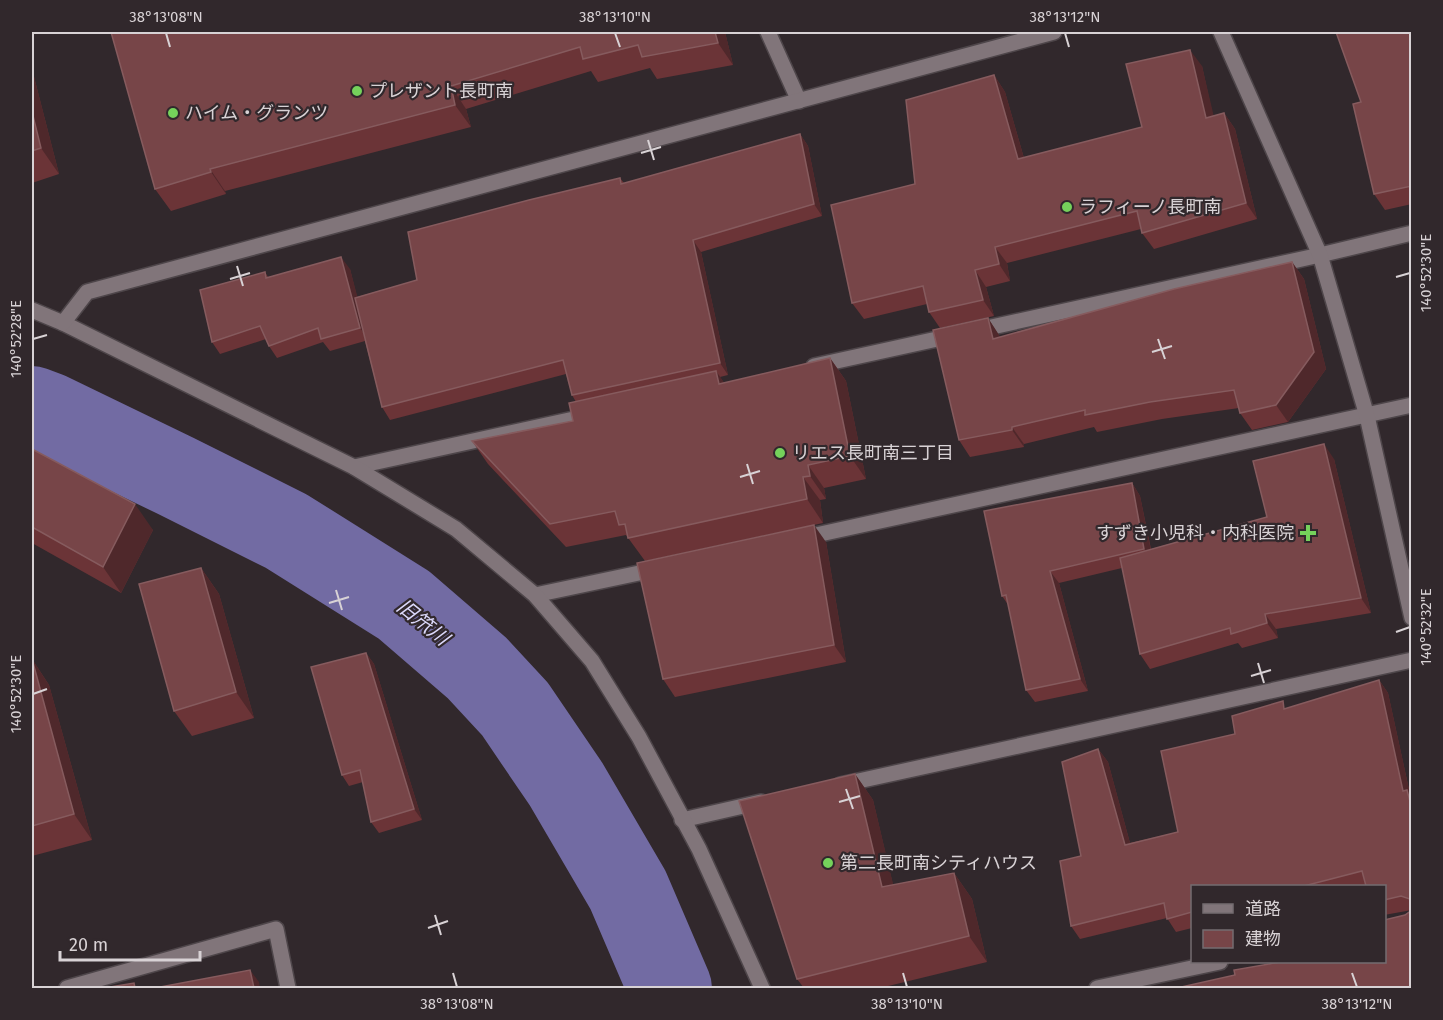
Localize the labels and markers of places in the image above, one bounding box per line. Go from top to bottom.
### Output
place label: プレザント長町南 [369,80,513,102]
marker: プレザント長町南 [350,84,364,98]
place label: ハイム・グランツ [185,102,328,124]
marker: ハイム・グランツ [166,106,180,120]
place label: ラフィーノ長町南 [1079,196,1222,218]
marker: ラフィーノ長町南 [1060,200,1074,214]
place label: リエス長町南三丁目 [792,442,954,464]
marker: リエス長町南三丁目 [773,446,787,460]
place label: すずき小児科・内科医院 [1096,522,1294,544]
marker: すずき小児科・内科医院 [1299,524,1317,542]
place label: 第二長町南シティハウス [840,852,1037,874]
marker: 第二長町南シティハウス [821,856,835,870]

